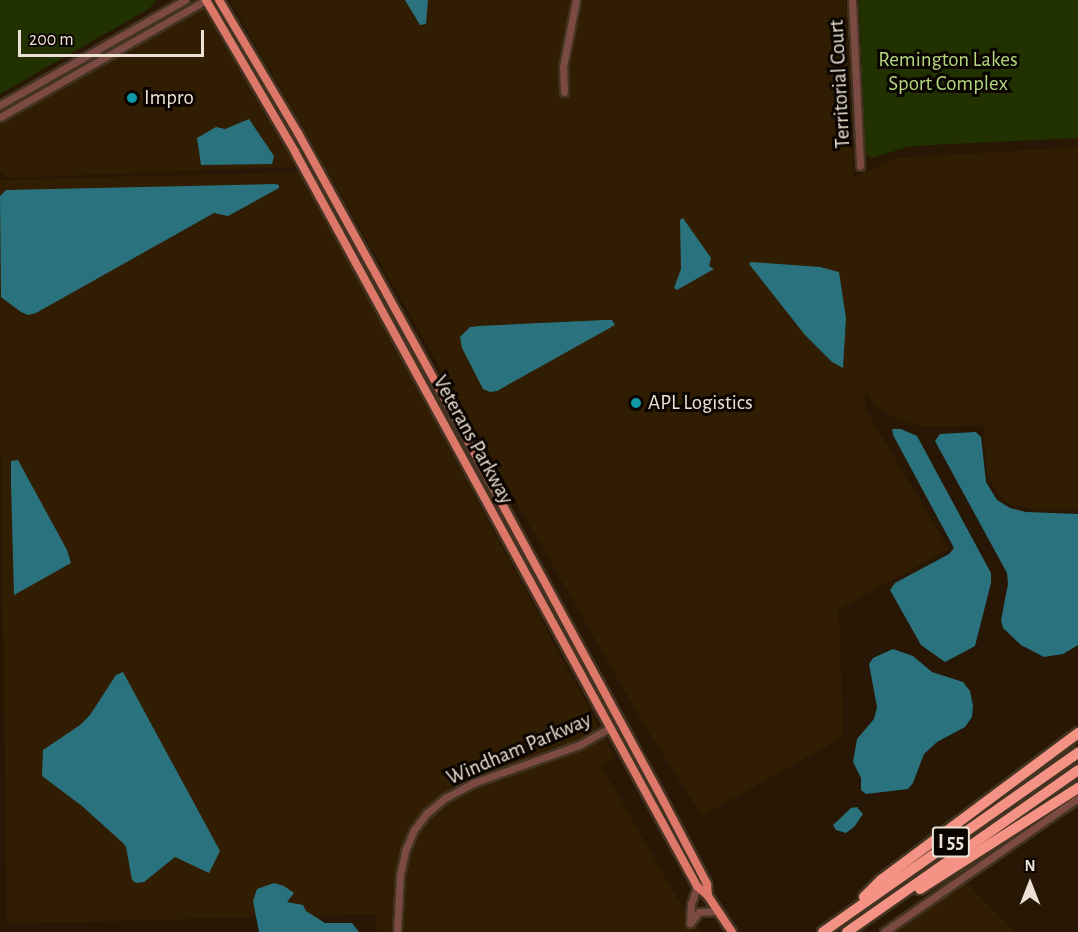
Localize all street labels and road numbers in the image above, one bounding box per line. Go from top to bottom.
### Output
street label: Territorial Court [824,19,856,149]
street label: Veterans Parkway [427,371,519,509]
street label: Windham Parkway [443,707,595,791]
road number: I 55 [932,825,970,859]

